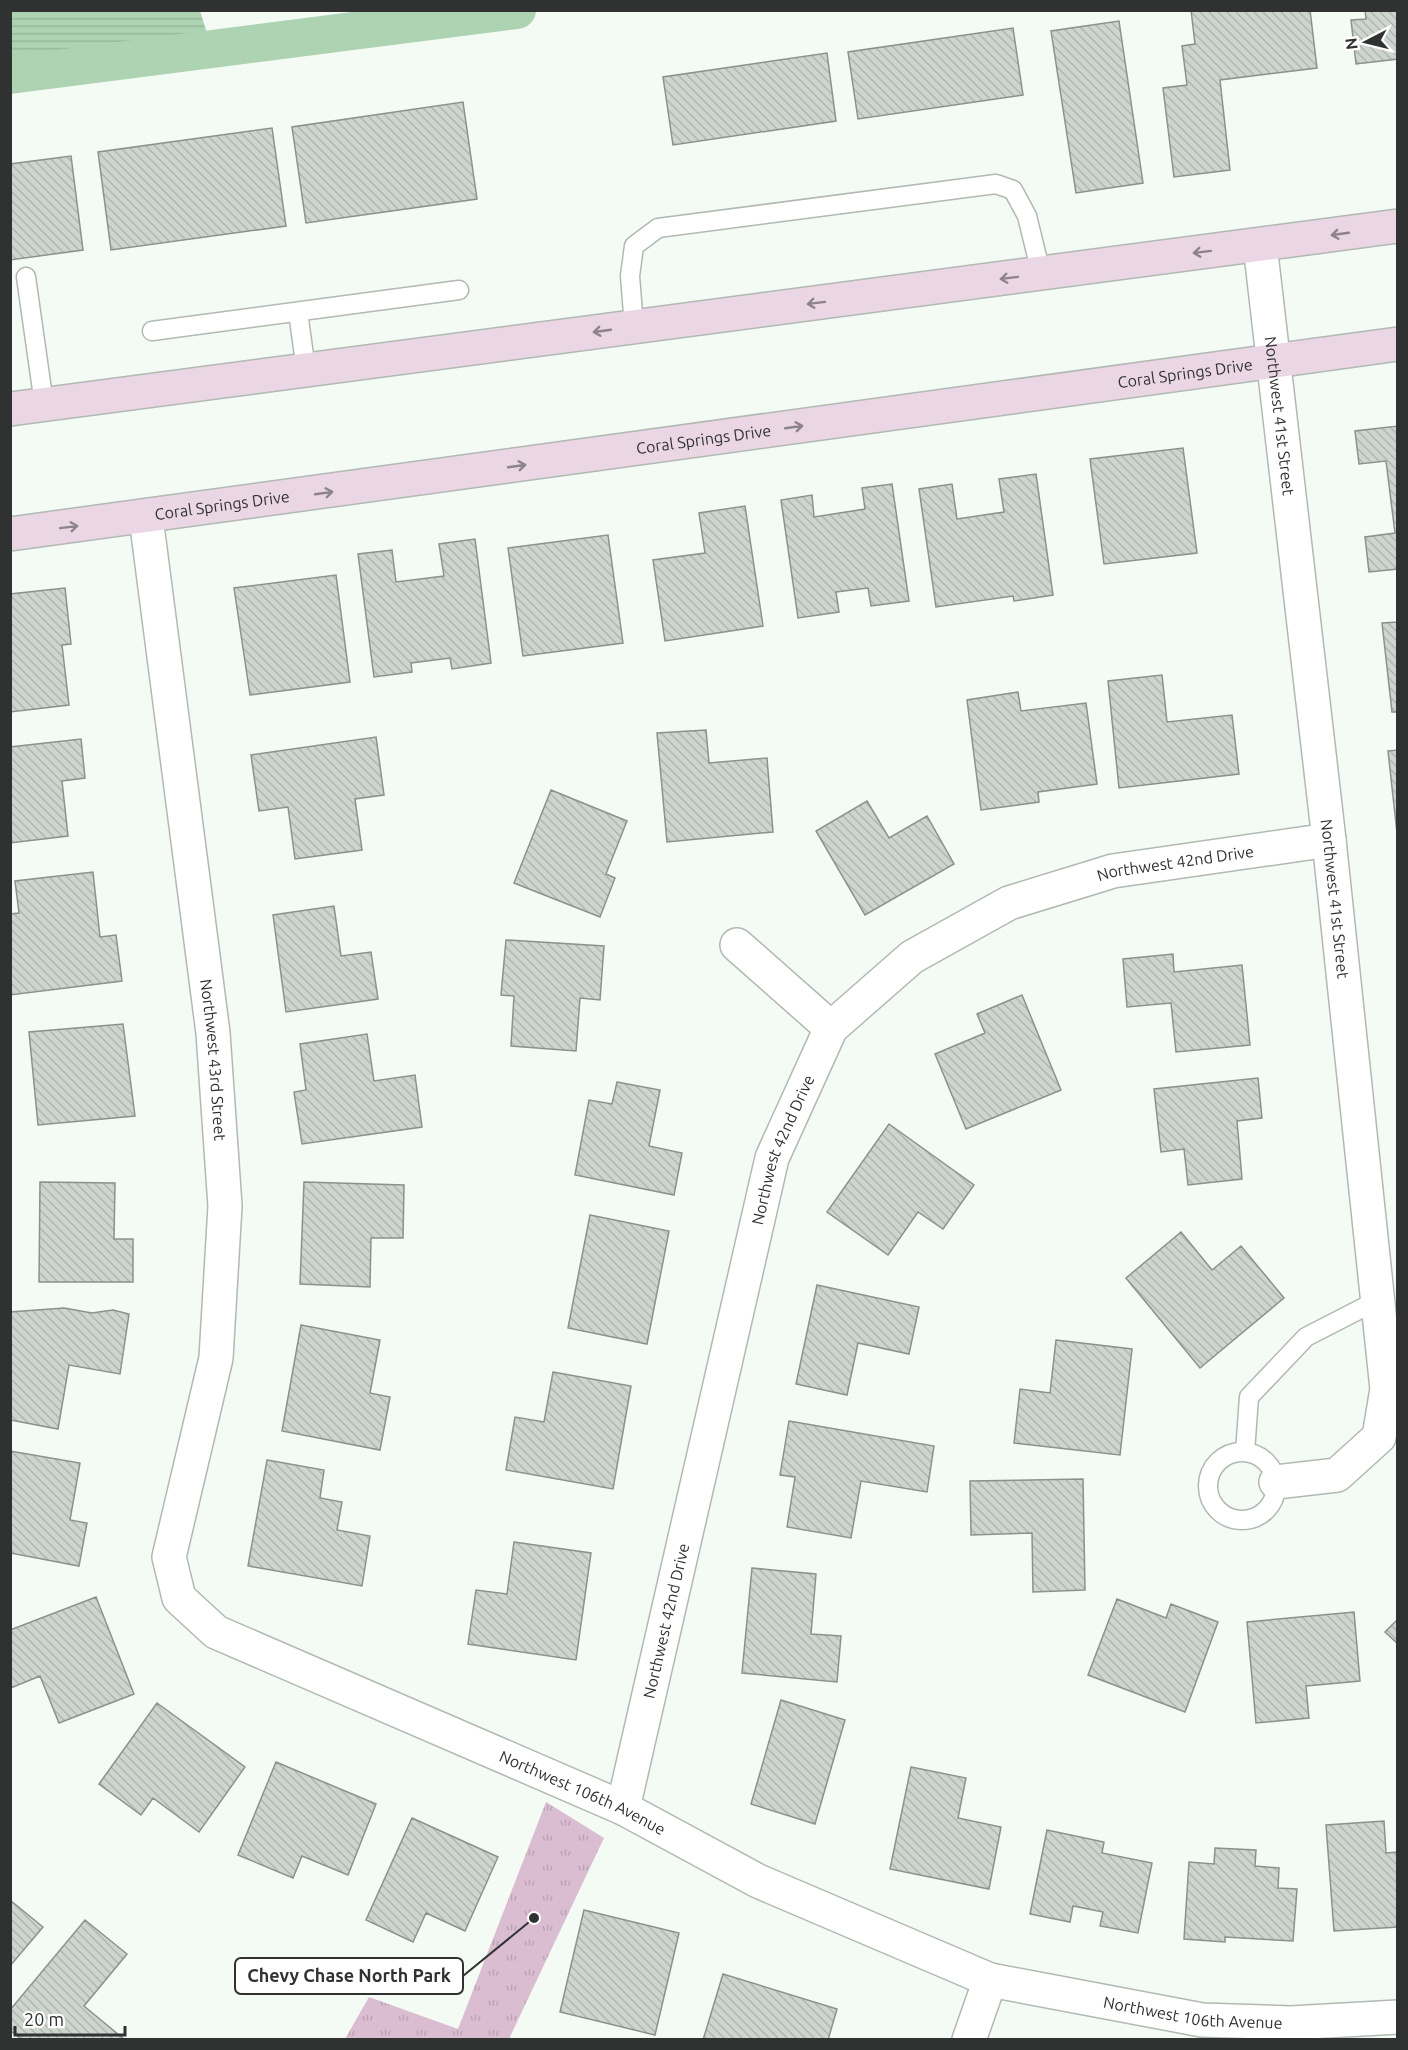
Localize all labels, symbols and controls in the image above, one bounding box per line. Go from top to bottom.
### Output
north arrow [1336,12,1396,72]
text: N [1341,37,1361,51]
one-way arrow [1330,229,1350,240]
one-way arrow [1193,247,1213,258]
one-way arrow [1000,272,1020,283]
one-way arrow [806,297,826,308]
one-way arrow [592,325,612,336]
street label: Northwest 41st Street [1262,335,1298,497]
street label: Coral Springs Drive [1116,355,1254,391]
street label: Coral Springs Drive [635,421,772,457]
one-way arrow [783,422,803,433]
one-way arrow [507,460,527,471]
street label: Coral Springs Drive [153,487,291,523]
one-way arrow [314,487,334,498]
one-way arrow [58,521,78,532]
street label: Northwest 41st Street [1318,818,1353,980]
street label: Northwest 42nd Drive [1095,842,1255,884]
street label: Northwest 43rd Street [197,978,229,1142]
street label: Northwest 42nd Drive [748,1072,818,1226]
street label: Northwest 42nd Drive [639,1542,692,1700]
street label: Northwest 106th Avenue [497,1747,669,1838]
callout: Chevy Chase North Park [235,1958,463,1994]
text: Chevy Chase North Park [247,1965,451,1985]
street label: Northwest 106th Avenue [1102,1993,1283,2032]
scale bar [15,1999,124,2037]
text: 20 m [24,2009,64,2029]

